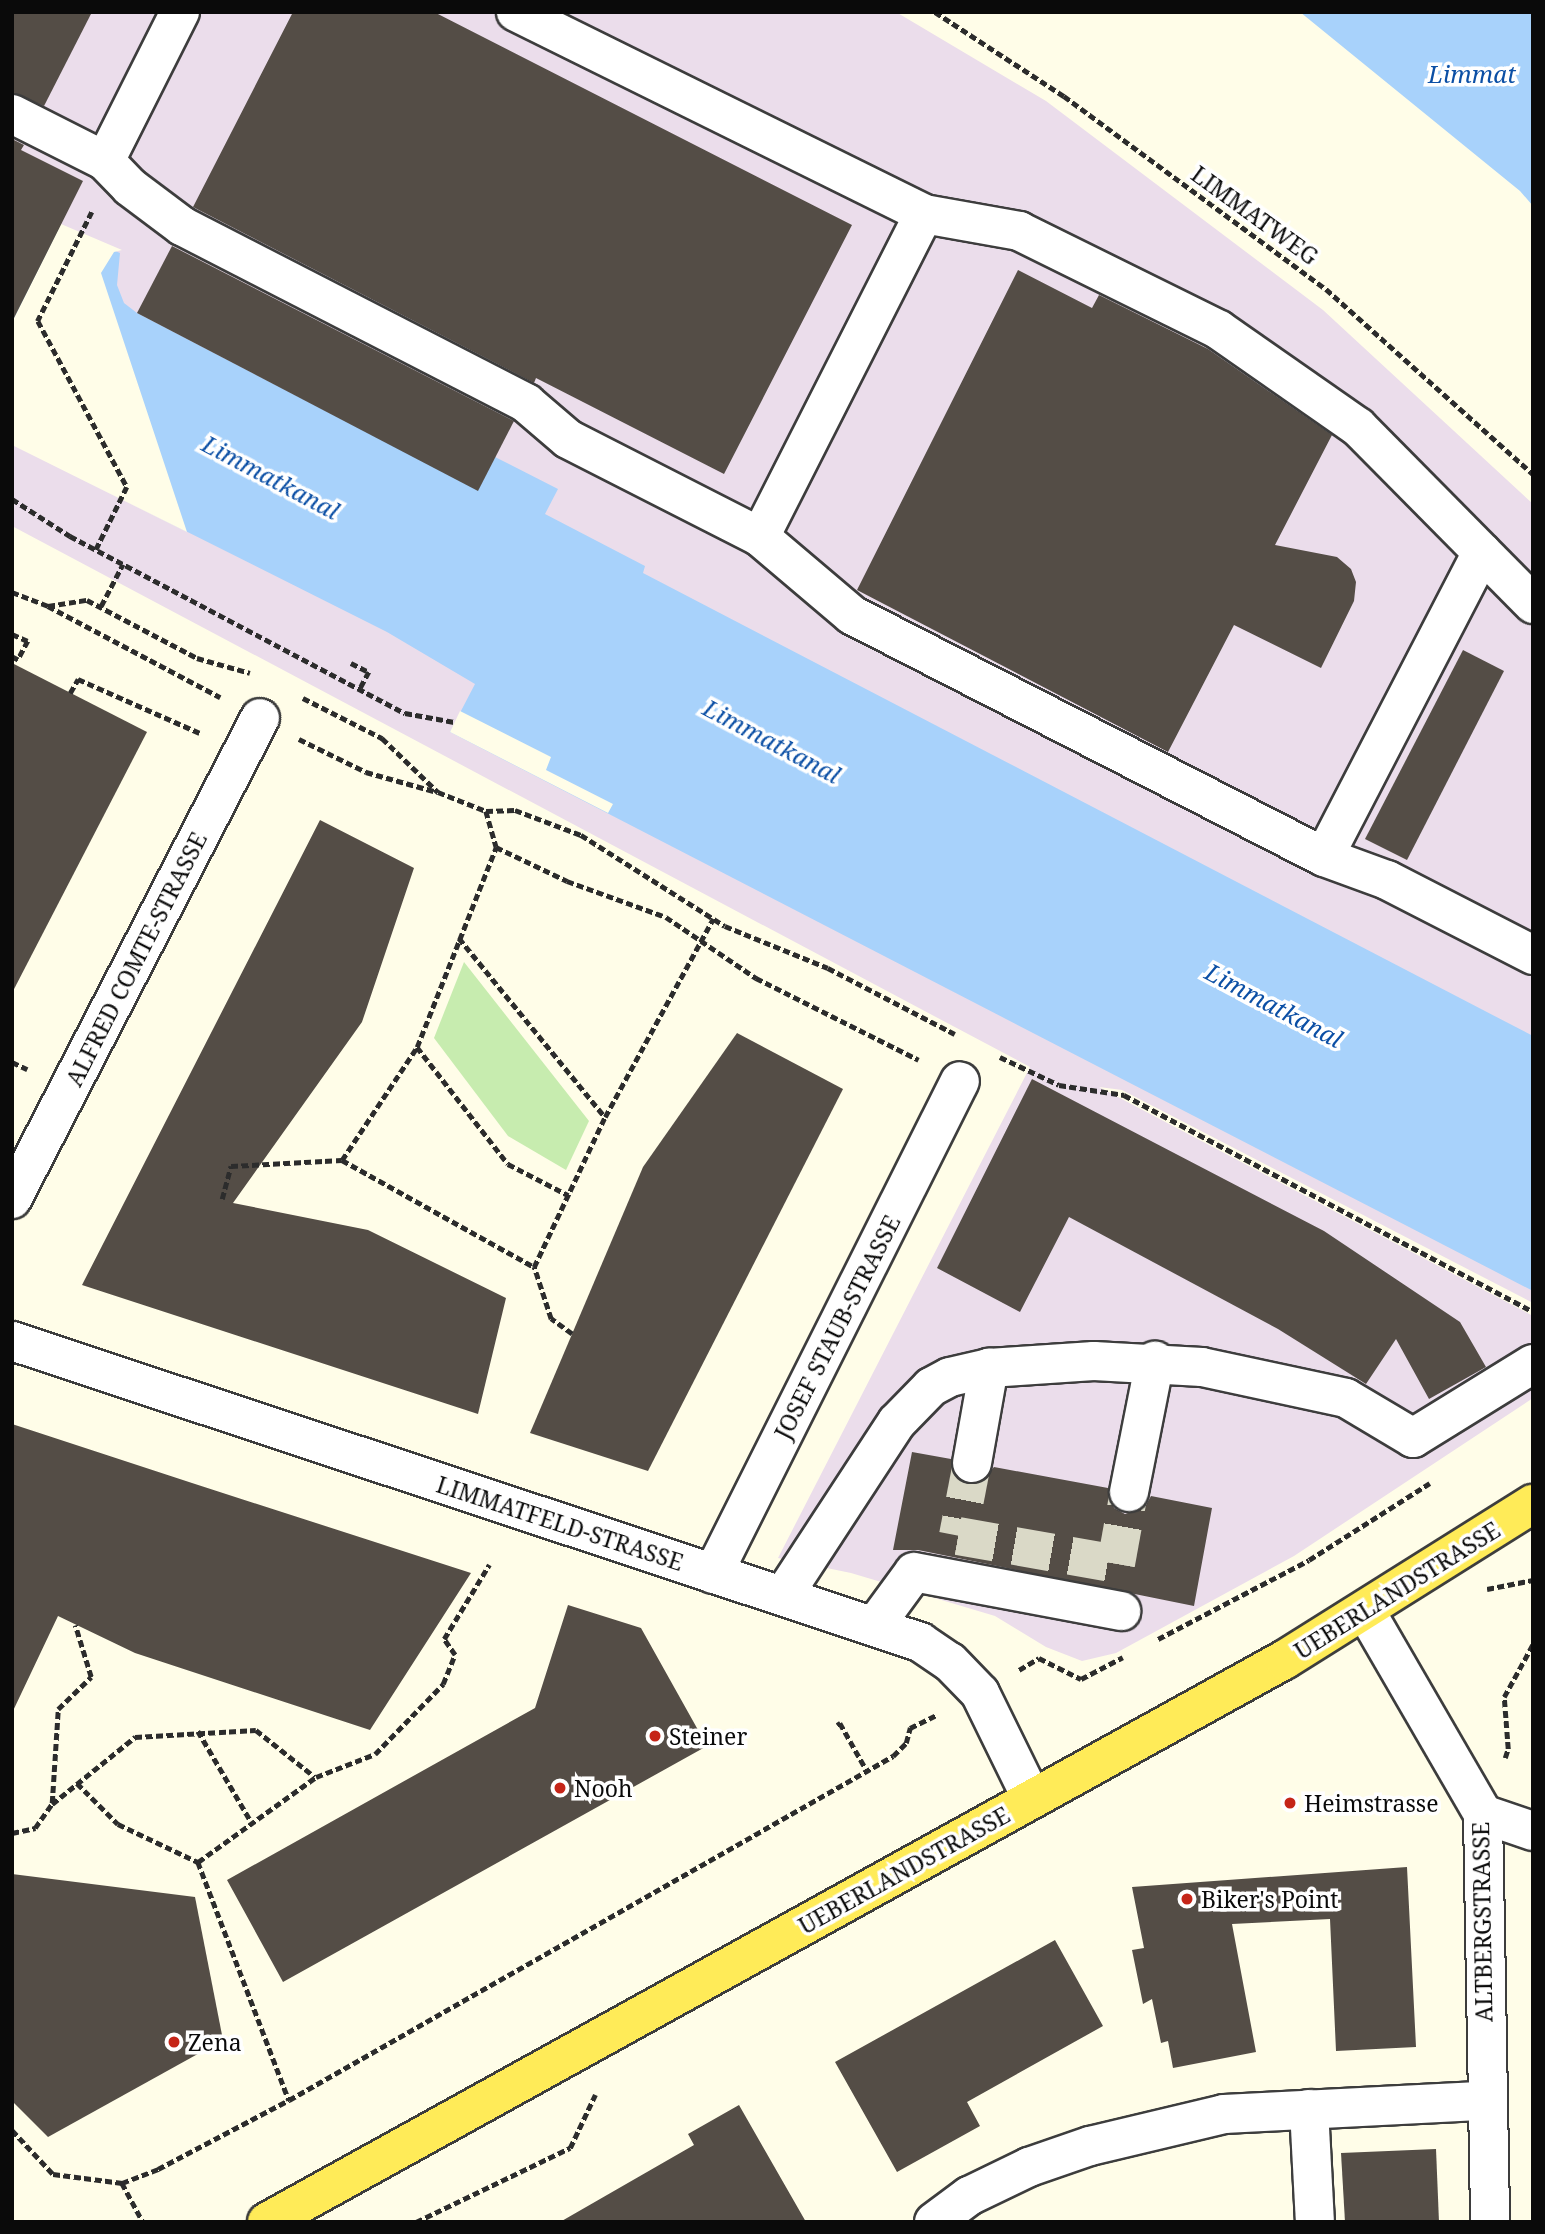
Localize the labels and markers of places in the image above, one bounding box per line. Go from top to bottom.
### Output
place label: Steiner [669,1722,747,1750]
marker: Steiner [647,1728,663,1744]
place label: Nooh [574,1774,633,1802]
marker: Nooh [552,1780,568,1796]
place label: Heimstrasse [1304,1789,1438,1817]
marker: Heimstrasse [1282,1795,1298,1811]
place label: Biker's Point [1201,1885,1338,1913]
marker: Biker's Point [1179,1891,1195,1907]
place label: Zena [188,2028,242,2056]
marker: Zena [166,2034,182,2050]

